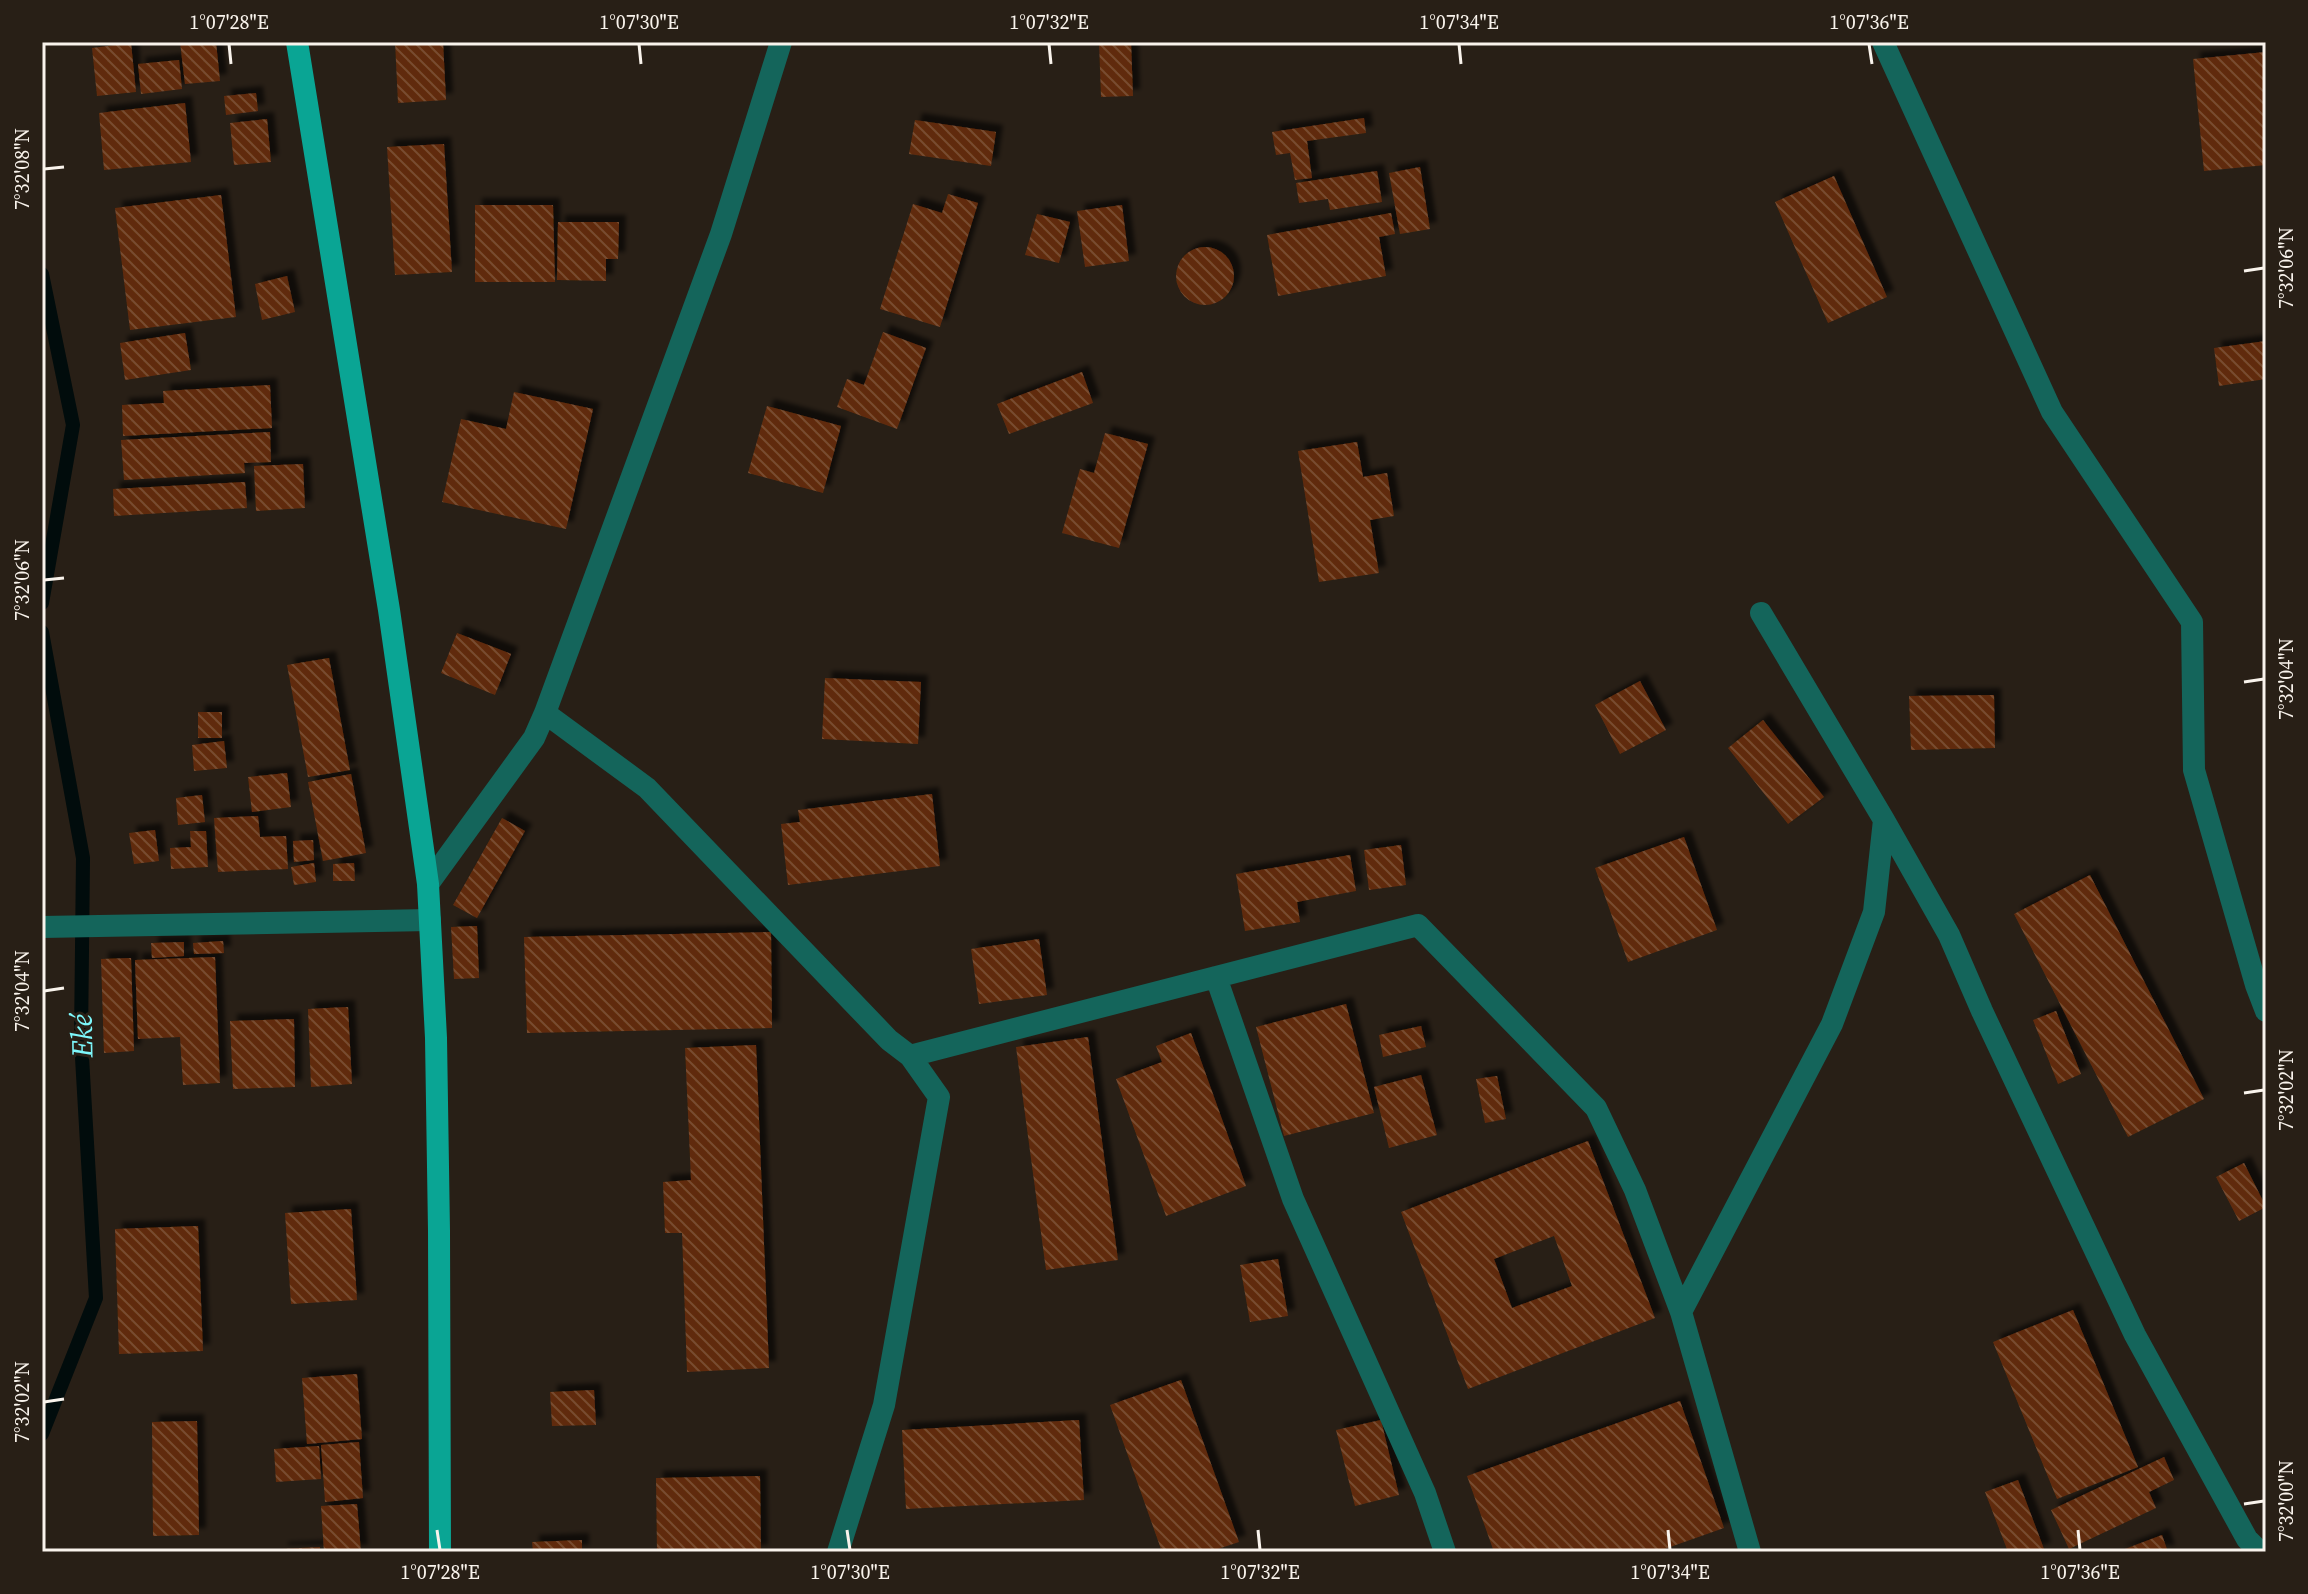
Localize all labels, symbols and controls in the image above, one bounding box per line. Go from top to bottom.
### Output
text: 1°07'28"E [189,8,269,36]
text: 1°07'30"E [599,8,679,36]
text: 1°07'32"E [1009,8,1089,36]
text: 1°07'34"E [1419,8,1499,36]
text: 1°07'36"E [1829,8,1909,36]
text: 7°32'08"N [8,128,36,210]
text: 7°32'06"N [2272,227,2300,309]
text: 7°32'06"N [8,539,36,621]
text: 7°32'04"N [2272,638,2300,720]
text: 7°32'04"N [8,950,36,1032]
water label: Eké [61,1012,102,1059]
text: 7°32'02"N [2272,1049,2300,1131]
text: 7°32'02"N [8,1361,36,1443]
text: 7°32'00"N [2272,1460,2300,1542]
text: 1°07'28"E [400,1558,480,1586]
text: 1°07'30"E [810,1558,890,1586]
text: 1°07'32"E [1220,1558,1300,1586]
text: 1°07'34"E [1630,1558,1710,1586]
text: 1°07'36"E [2040,1558,2120,1586]

